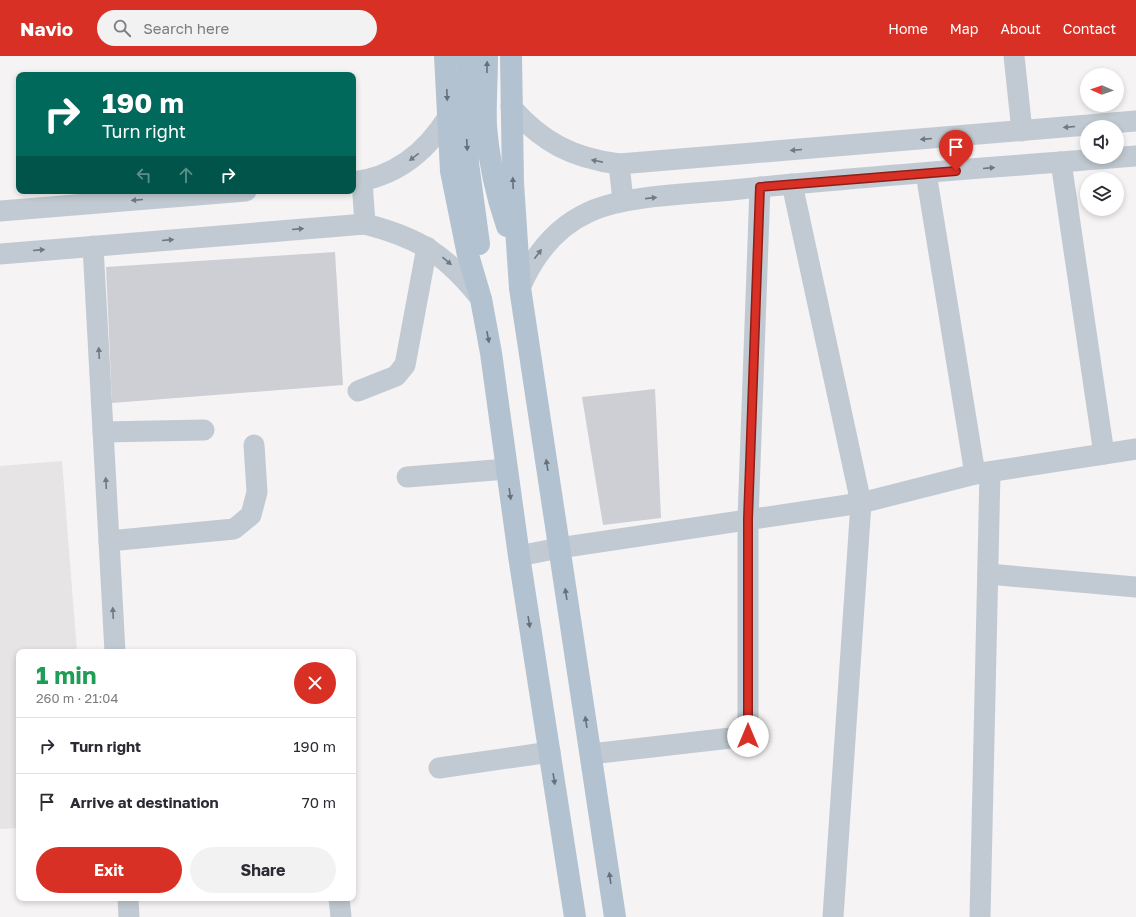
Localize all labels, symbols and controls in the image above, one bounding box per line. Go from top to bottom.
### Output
search box [97,10,377,46]
text: Navio [20,17,73,40]
icon: search [111,17,133,39]
text: Search here [143,19,229,37]
text: Home [888,20,928,37]
text: Map [950,20,978,37]
text: About [1000,20,1041,37]
text: Contact [1063,20,1116,37]
one-way arrow [484,60,490,73]
north arrow [1080,68,1124,112]
map controls [1080,68,1124,216]
text: 190 m [102,86,184,119]
icon: right [36,88,88,140]
one-way arrow [443,89,450,101]
text: Turn right [102,120,186,142]
button: sound [1080,120,1124,164]
one-way arrow [1063,124,1075,130]
pin [939,130,973,171]
one-way arrow [920,136,932,143]
icon: arrive [945,136,967,158]
one-way arrow [464,139,470,152]
one-way arrow [790,147,802,153]
one-way arrow [408,153,419,161]
one-way arrow [591,157,603,163]
icon: left [133,164,155,186]
icon: ahead [175,164,197,186]
icon: right [217,164,239,186]
one-way arrow [983,164,995,171]
button: layers [1080,172,1124,216]
one-way arrow [510,176,516,189]
one-way arrow [645,195,657,202]
one-way arrow [131,196,143,203]
one-way arrow [292,226,304,232]
one-way arrow [162,236,174,243]
one-way arrow [33,247,45,254]
one-way arrow [534,248,543,259]
one-way arrow [441,257,452,266]
one-way arrow [485,331,491,344]
one-way arrow [96,346,102,359]
one-way arrow [544,459,550,471]
one-way arrow [103,477,110,489]
one-way arrow [507,488,513,500]
one-way arrow [563,588,569,600]
one-way arrow [110,607,117,619]
one-way arrow [526,616,532,629]
text: 1 min [36,660,96,689]
button: close [294,662,336,704]
text: 260 m · 21:04 [36,690,118,706]
position arrow [727,715,769,757]
one-way arrow [583,716,589,728]
icon: right [36,735,58,757]
text: Turn right [70,737,141,755]
text: 190 m [293,737,336,755]
one-way arrow [551,772,557,785]
icon: arrive [36,791,58,813]
text: Arrive at destination [70,793,219,811]
text: 70 m [302,793,336,811]
button: Exit [36,847,182,893]
button: Share [190,847,336,893]
one-way arrow [607,872,613,885]

